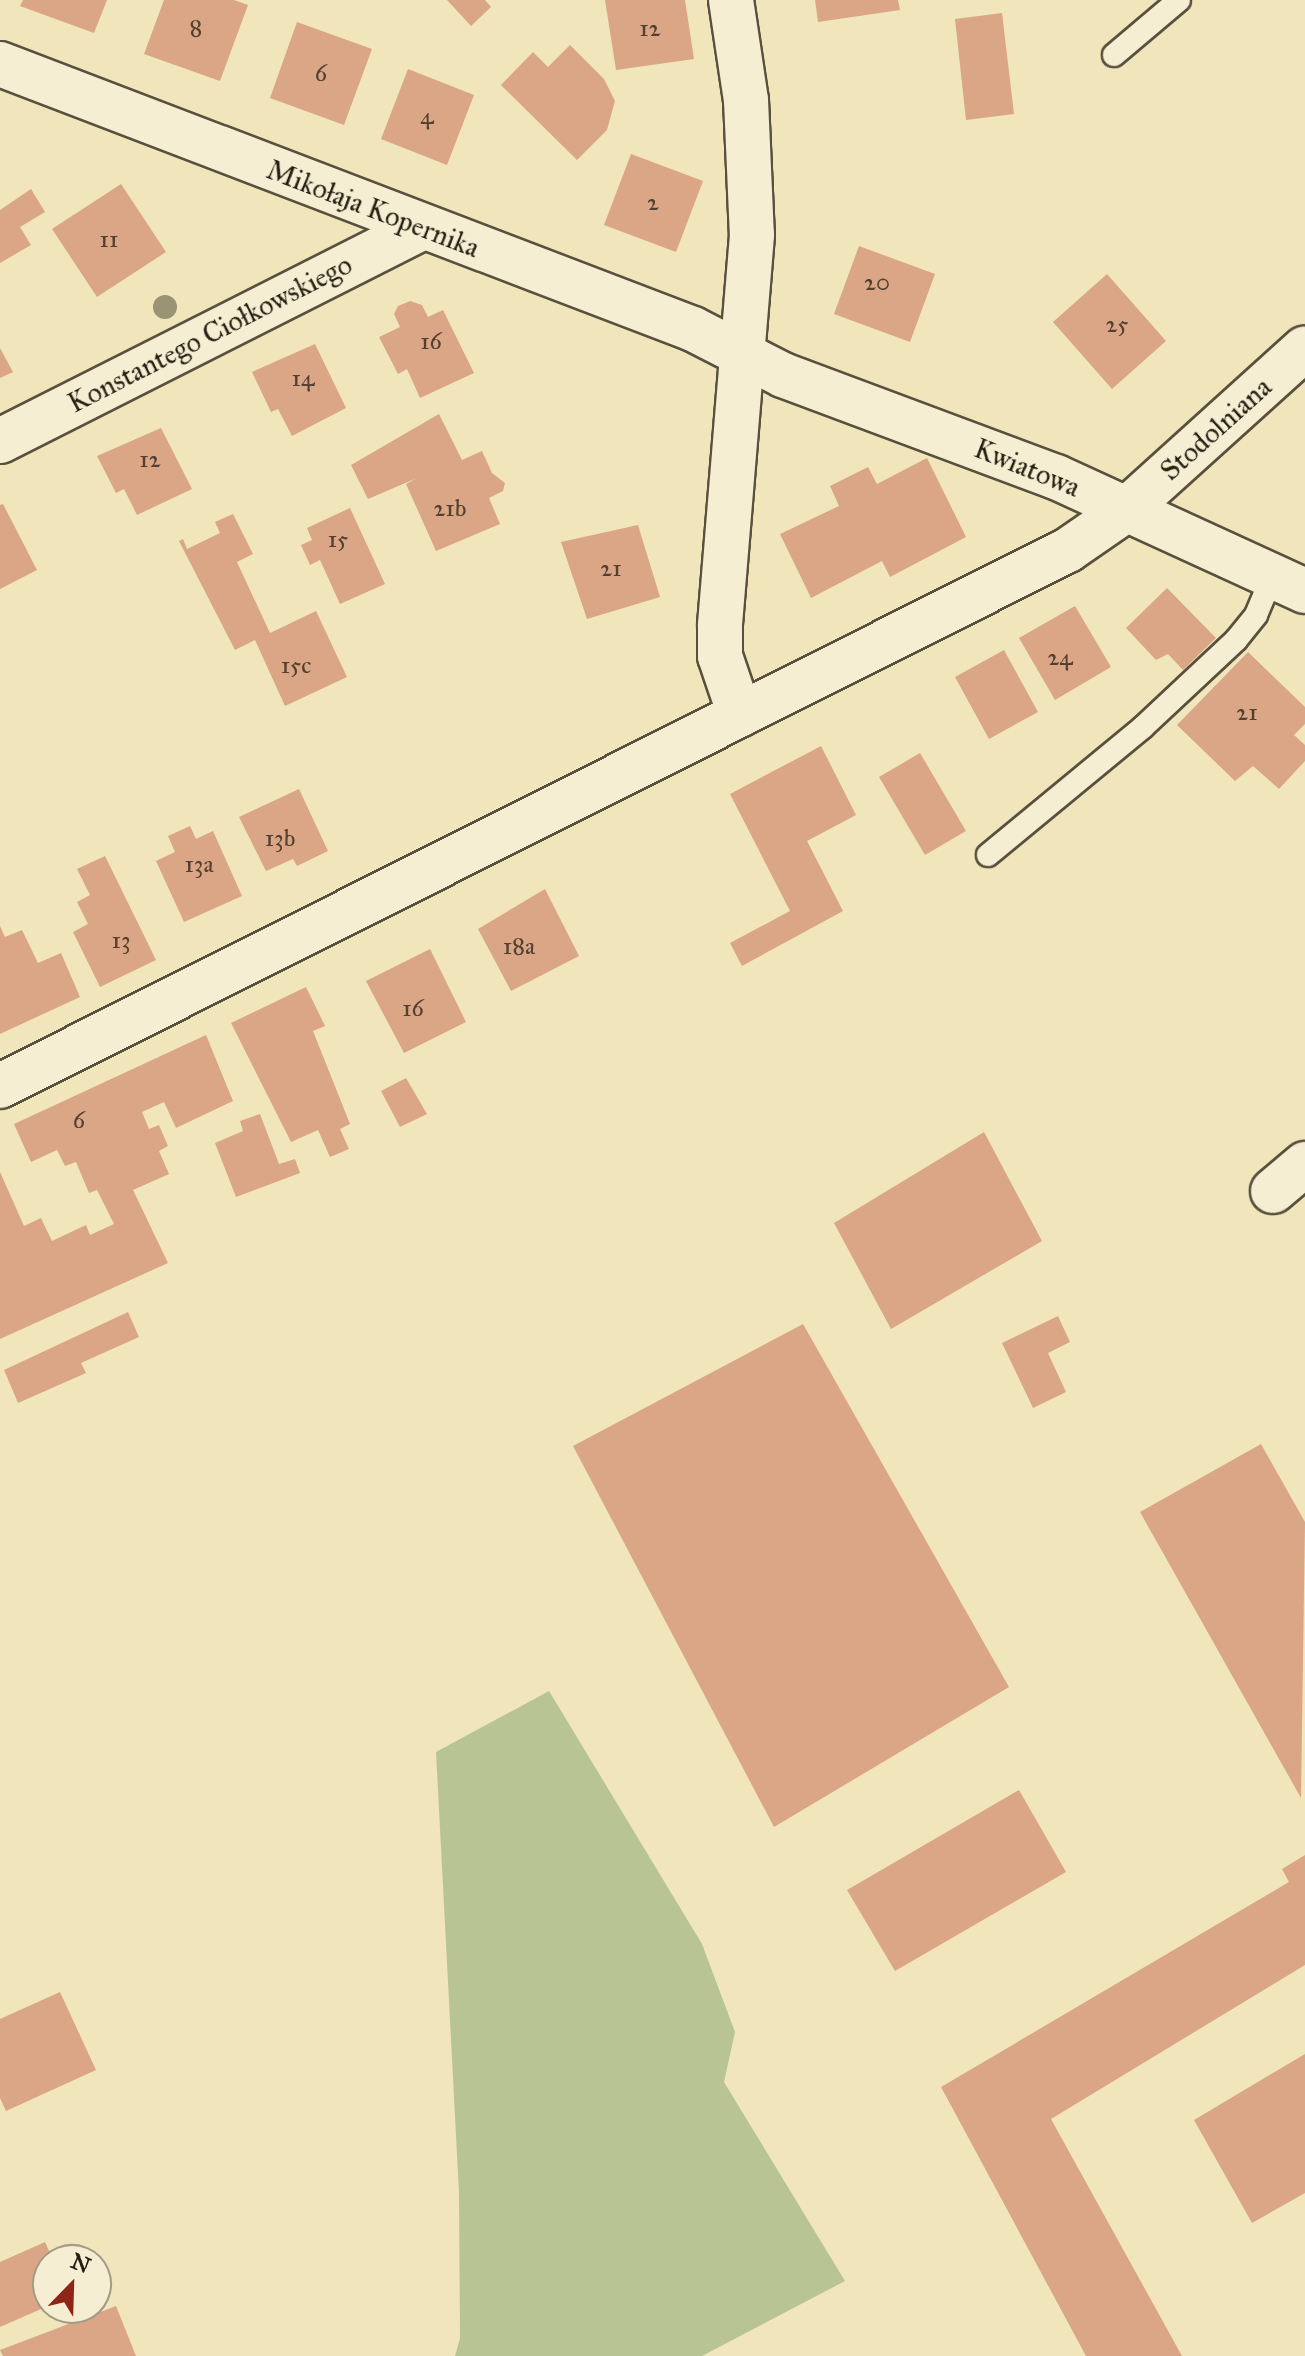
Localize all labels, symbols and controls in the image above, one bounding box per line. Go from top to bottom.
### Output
house number: 8 [190,15,202,43]
house number: 12 [639,15,661,43]
house number: 6 [315,60,327,88]
house number: 4 [420,103,434,131]
street label: Mikołaja Kopernika [262,153,484,265]
house number: 2 [647,189,659,217]
house number: 11 [100,226,118,254]
street label: Konstantego Ciołkowskiego [62,248,358,420]
house number: 20 [864,269,890,297]
house number: 25 [1106,311,1128,339]
house number: 16 [420,328,442,356]
house number: 14 [292,365,314,393]
street label: Stodolniana [1154,370,1278,488]
street label: Kwiatowa [969,432,1085,504]
house number: 12 [139,446,161,474]
house number: 21b [434,495,466,523]
house number: 15 [328,526,348,554]
house number: 21 [600,555,622,583]
house number: 24 [1047,644,1073,672]
house number: 15c [281,652,311,680]
house number: 21 [1236,699,1258,727]
house number: 13b [265,825,295,853]
house number: 13a [184,851,214,879]
house number: 13 [111,927,131,955]
house number: 18a [503,933,535,961]
house number: 16 [402,995,424,1023]
house number: 6 [73,1107,85,1135]
north arrow [32,2244,112,2324]
text: N [67,2247,95,2279]

